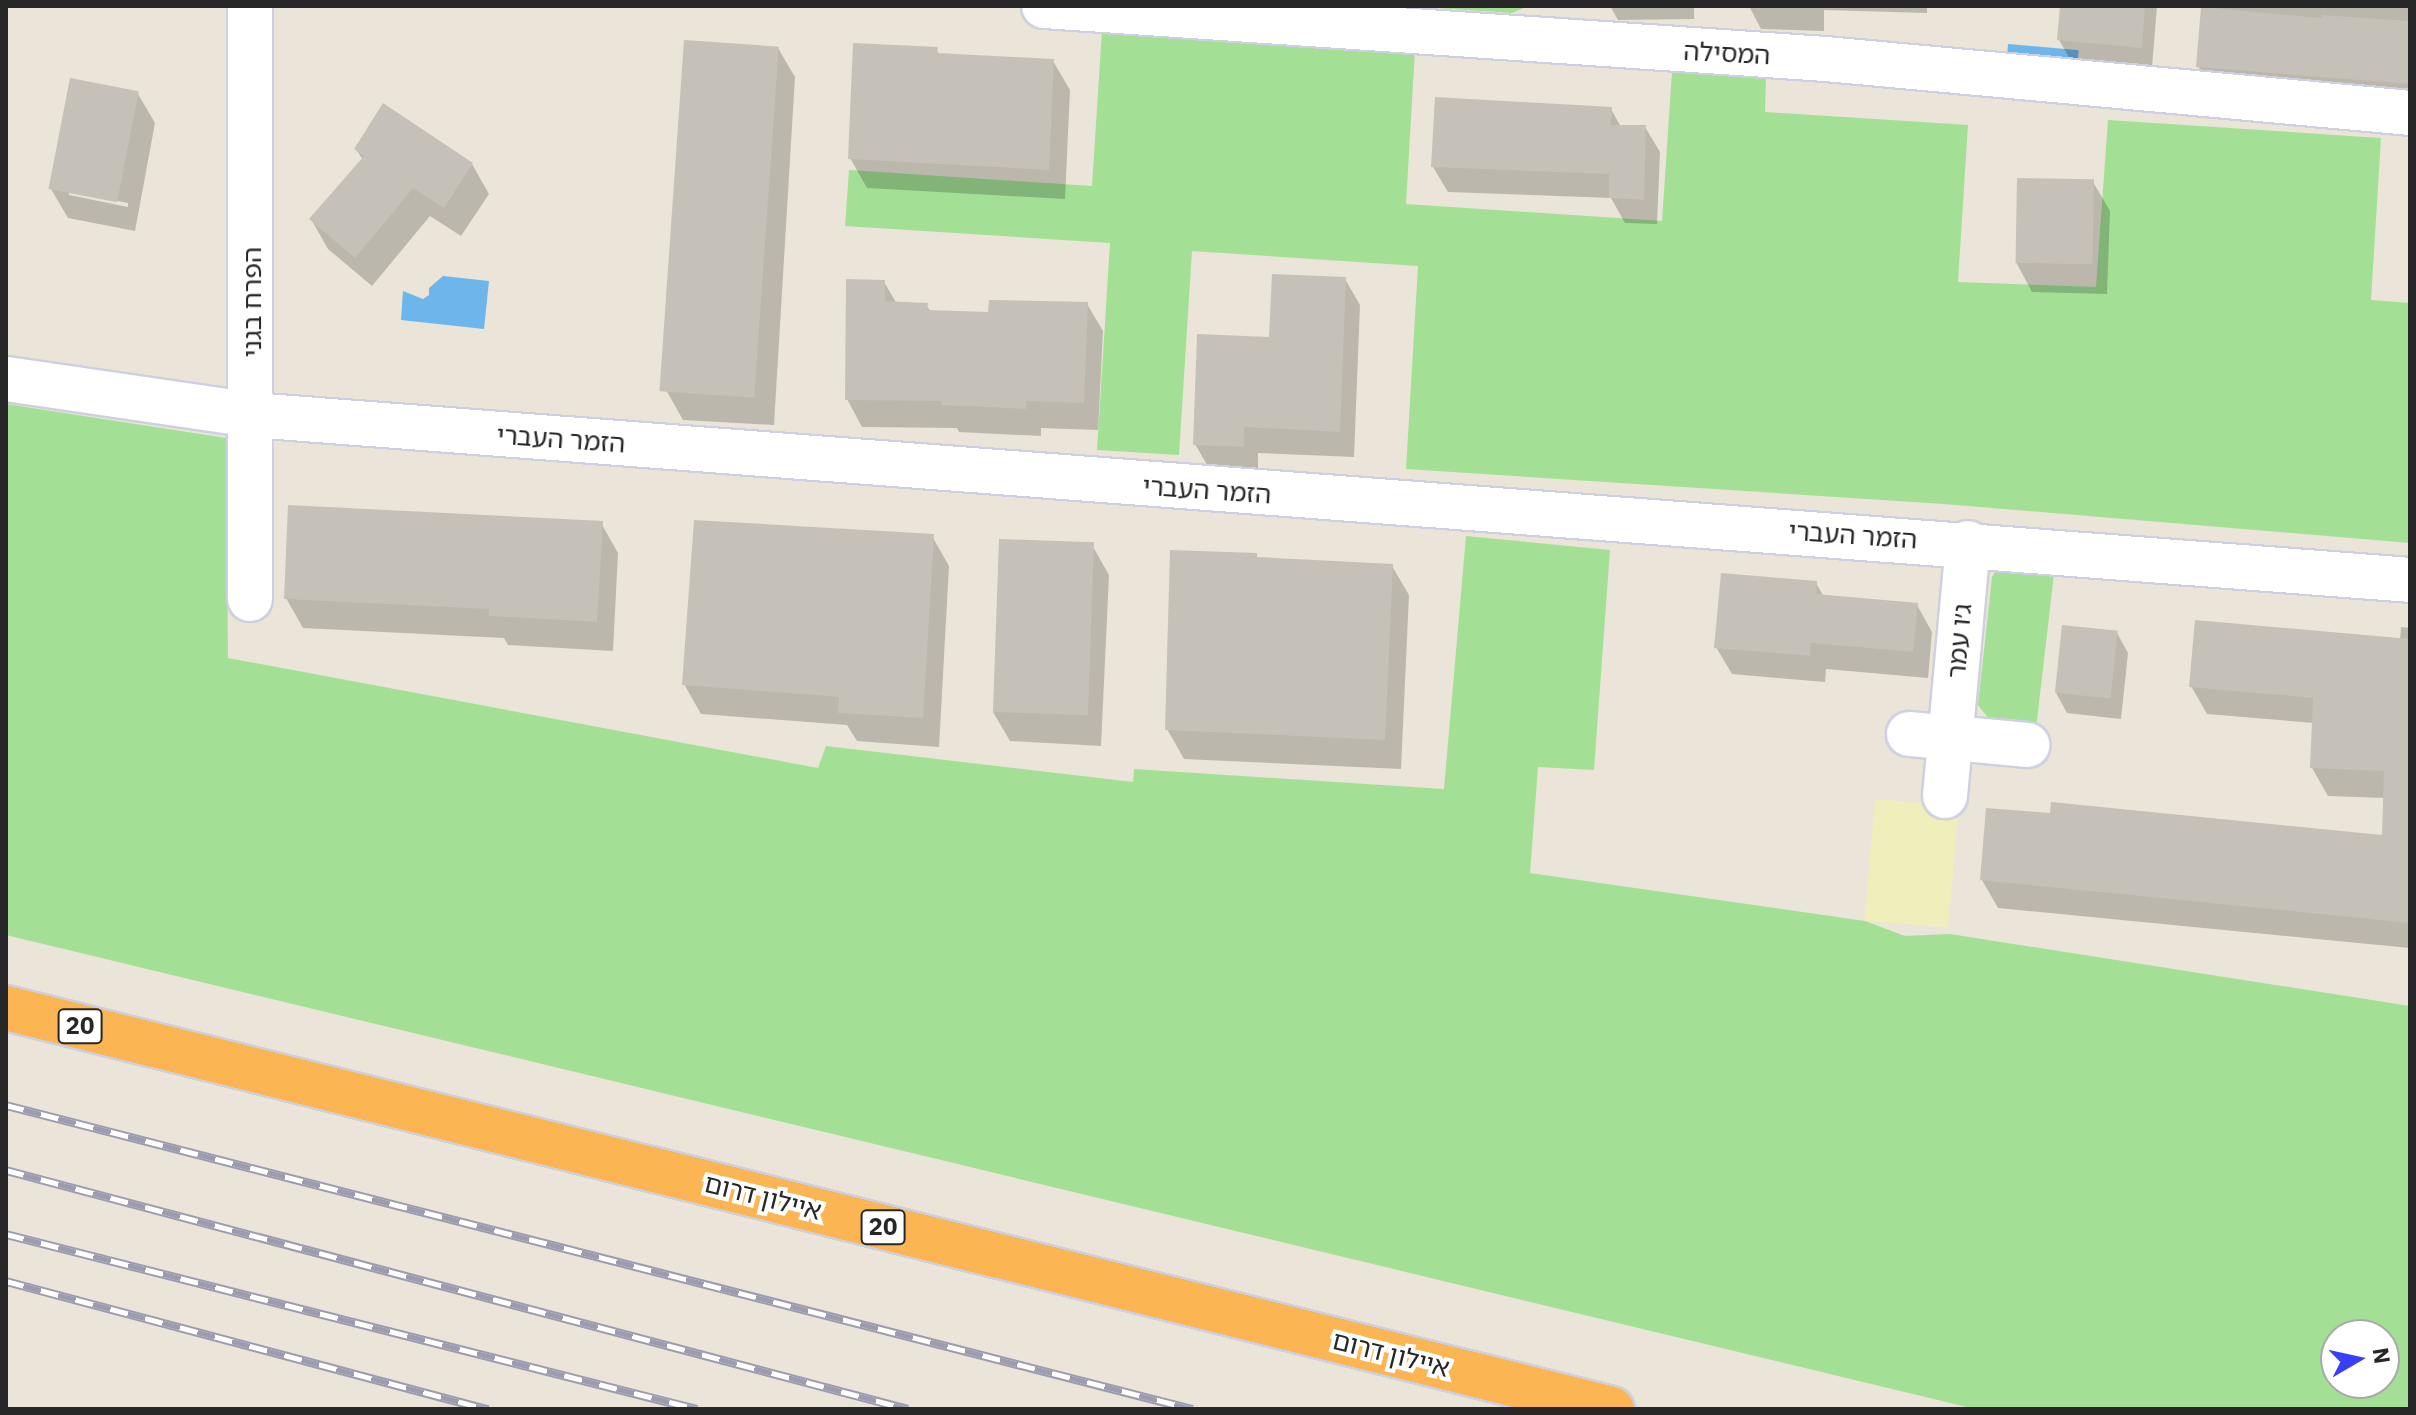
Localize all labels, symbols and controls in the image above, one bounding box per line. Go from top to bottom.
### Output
street label: המסילה [1683,35,1771,71]
street label: הפרח בגני [236,247,268,357]
street label: הזמר העברי [496,419,626,459]
street label: הזמר העברי [1142,470,1272,510]
street label: הזמר העברי [1788,515,1918,555]
street label: ג׳ו עמר [1940,602,1978,680]
road number: 20 [56,1006,104,1046]
street label: איילון דרום [701,1167,825,1227]
road number: 20 [859,1207,907,1247]
north arrow [2320,1319,2400,1399]
street label: איילון דרום [1329,1324,1453,1384]
text: N [2367,1345,2398,1366]

